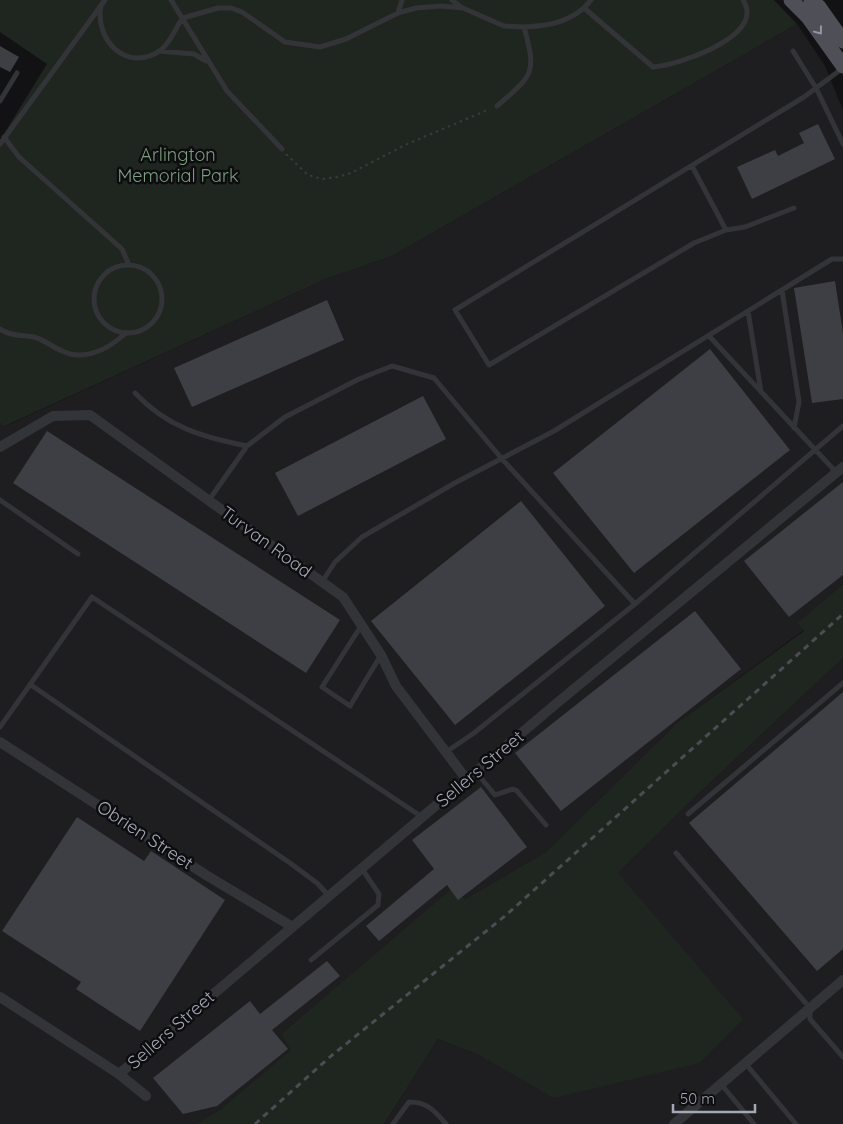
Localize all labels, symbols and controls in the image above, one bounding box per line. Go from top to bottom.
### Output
one-way arrow [813,25,822,35]
park label: Arlington Memorial Park [117,143,239,187]
street label: Turvan Road [216,501,316,582]
street label: Sellers Street [431,725,528,812]
street label: Obrien Street [93,795,198,874]
street label: Sellers Street [122,986,219,1074]
scale bar [673,1082,756,1114]
text: 50 m [680,1089,715,1108]

